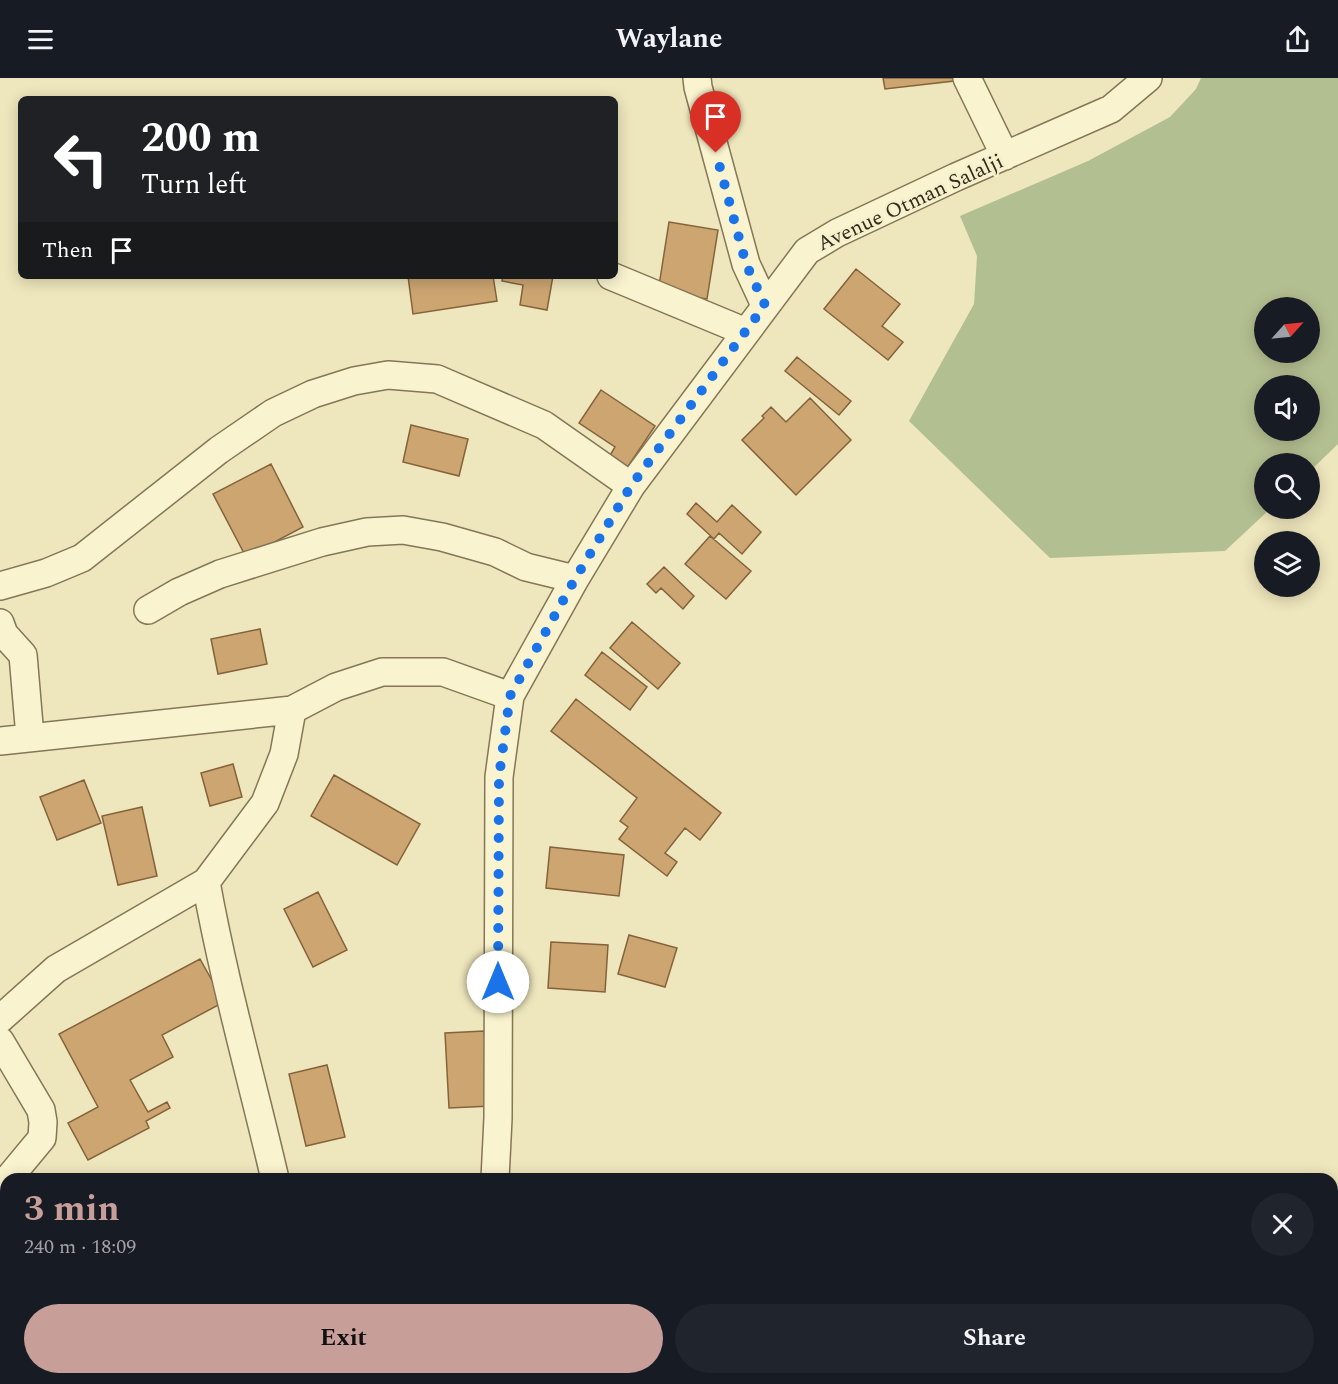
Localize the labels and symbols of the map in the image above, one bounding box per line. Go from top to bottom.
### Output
pin [690,91,741,153]
street label: Avenue Otman Salalji [812,146,1009,260]
north arrow [1254,297,1320,363]
position arrow [466,950,530,1014]

